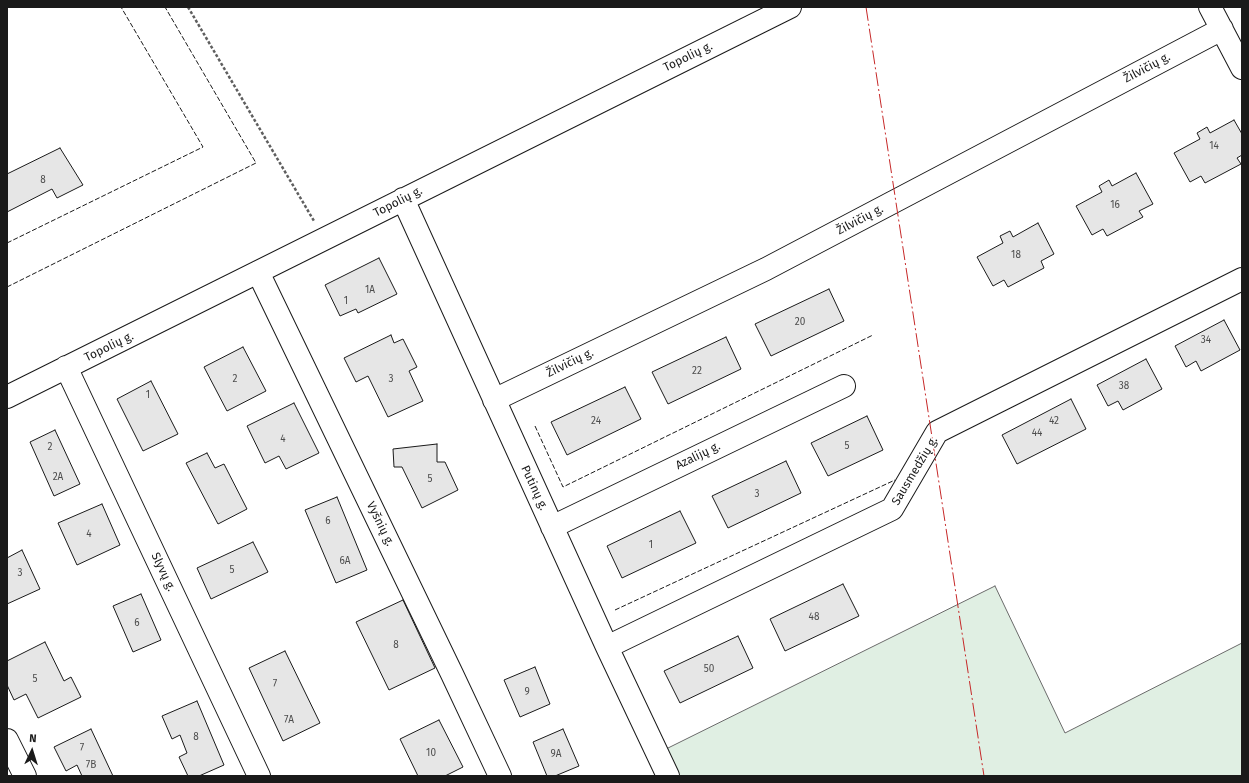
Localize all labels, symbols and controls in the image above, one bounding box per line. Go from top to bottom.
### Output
street label: Topolių g. [661,39,715,75]
street label: Žilvičių g. [1121,50,1173,86]
house number: 14 [1209,140,1219,152]
house number: 8 [40,174,46,186]
street label: Topolių g. [371,184,425,220]
house number: 16 [1110,199,1120,211]
street label: Žilvičių g. [834,202,886,238]
house number: 18 [1011,249,1021,261]
house number: 1A [365,284,375,296]
house number: 1 [344,295,348,307]
house number: 20 [795,316,805,328]
street label: Topolių g. [82,329,136,365]
house number: 34 [1201,334,1211,346]
street label: Žilvičių g. [544,345,596,381]
house number: 22 [692,365,702,377]
house number: 2 [233,373,237,385]
house number: 3 [389,373,393,385]
house number: 38 [1119,380,1129,392]
house number: 1 [146,389,150,401]
house number: 24 [591,415,601,427]
house number: 42 [1049,415,1059,427]
house number: 44 [1032,427,1042,439]
house number: 4 [280,433,286,445]
street label: Sausmedžių g. [889,434,941,508]
street label: Azalijų g. [673,439,723,473]
house number: 5 [844,440,850,452]
house number: 2 [48,441,52,453]
street label: Putinų g. [517,463,551,513]
house number: 2A [53,471,63,483]
house number: 5 [427,473,433,485]
house number: 3 [755,488,759,500]
street label: Vyšnių g. [363,499,397,549]
house number: 6 [325,515,331,527]
house number: 4 [86,528,92,540]
house number: 1 [649,539,653,551]
street label: Slyvų g. [148,550,178,594]
house number: 6A [339,555,351,567]
house number: 5 [229,564,235,576]
house number: 3 [18,567,22,579]
house number: 48 [809,611,819,623]
house number: 6 [134,617,140,629]
house number: 8 [393,639,399,651]
house number: 50 [704,663,714,675]
house number: 5 [32,673,38,685]
house number: 7 [273,678,277,690]
house number: 9 [524,686,530,698]
house number: 7A [284,714,294,726]
north arrow [12,731,52,771]
house number: 8 [193,731,199,743]
text: N [29,732,37,745]
house number: 7 [80,742,84,754]
house number: 10 [426,747,436,759]
house number: 9A [551,748,561,760]
house number: 7B [86,759,96,771]

